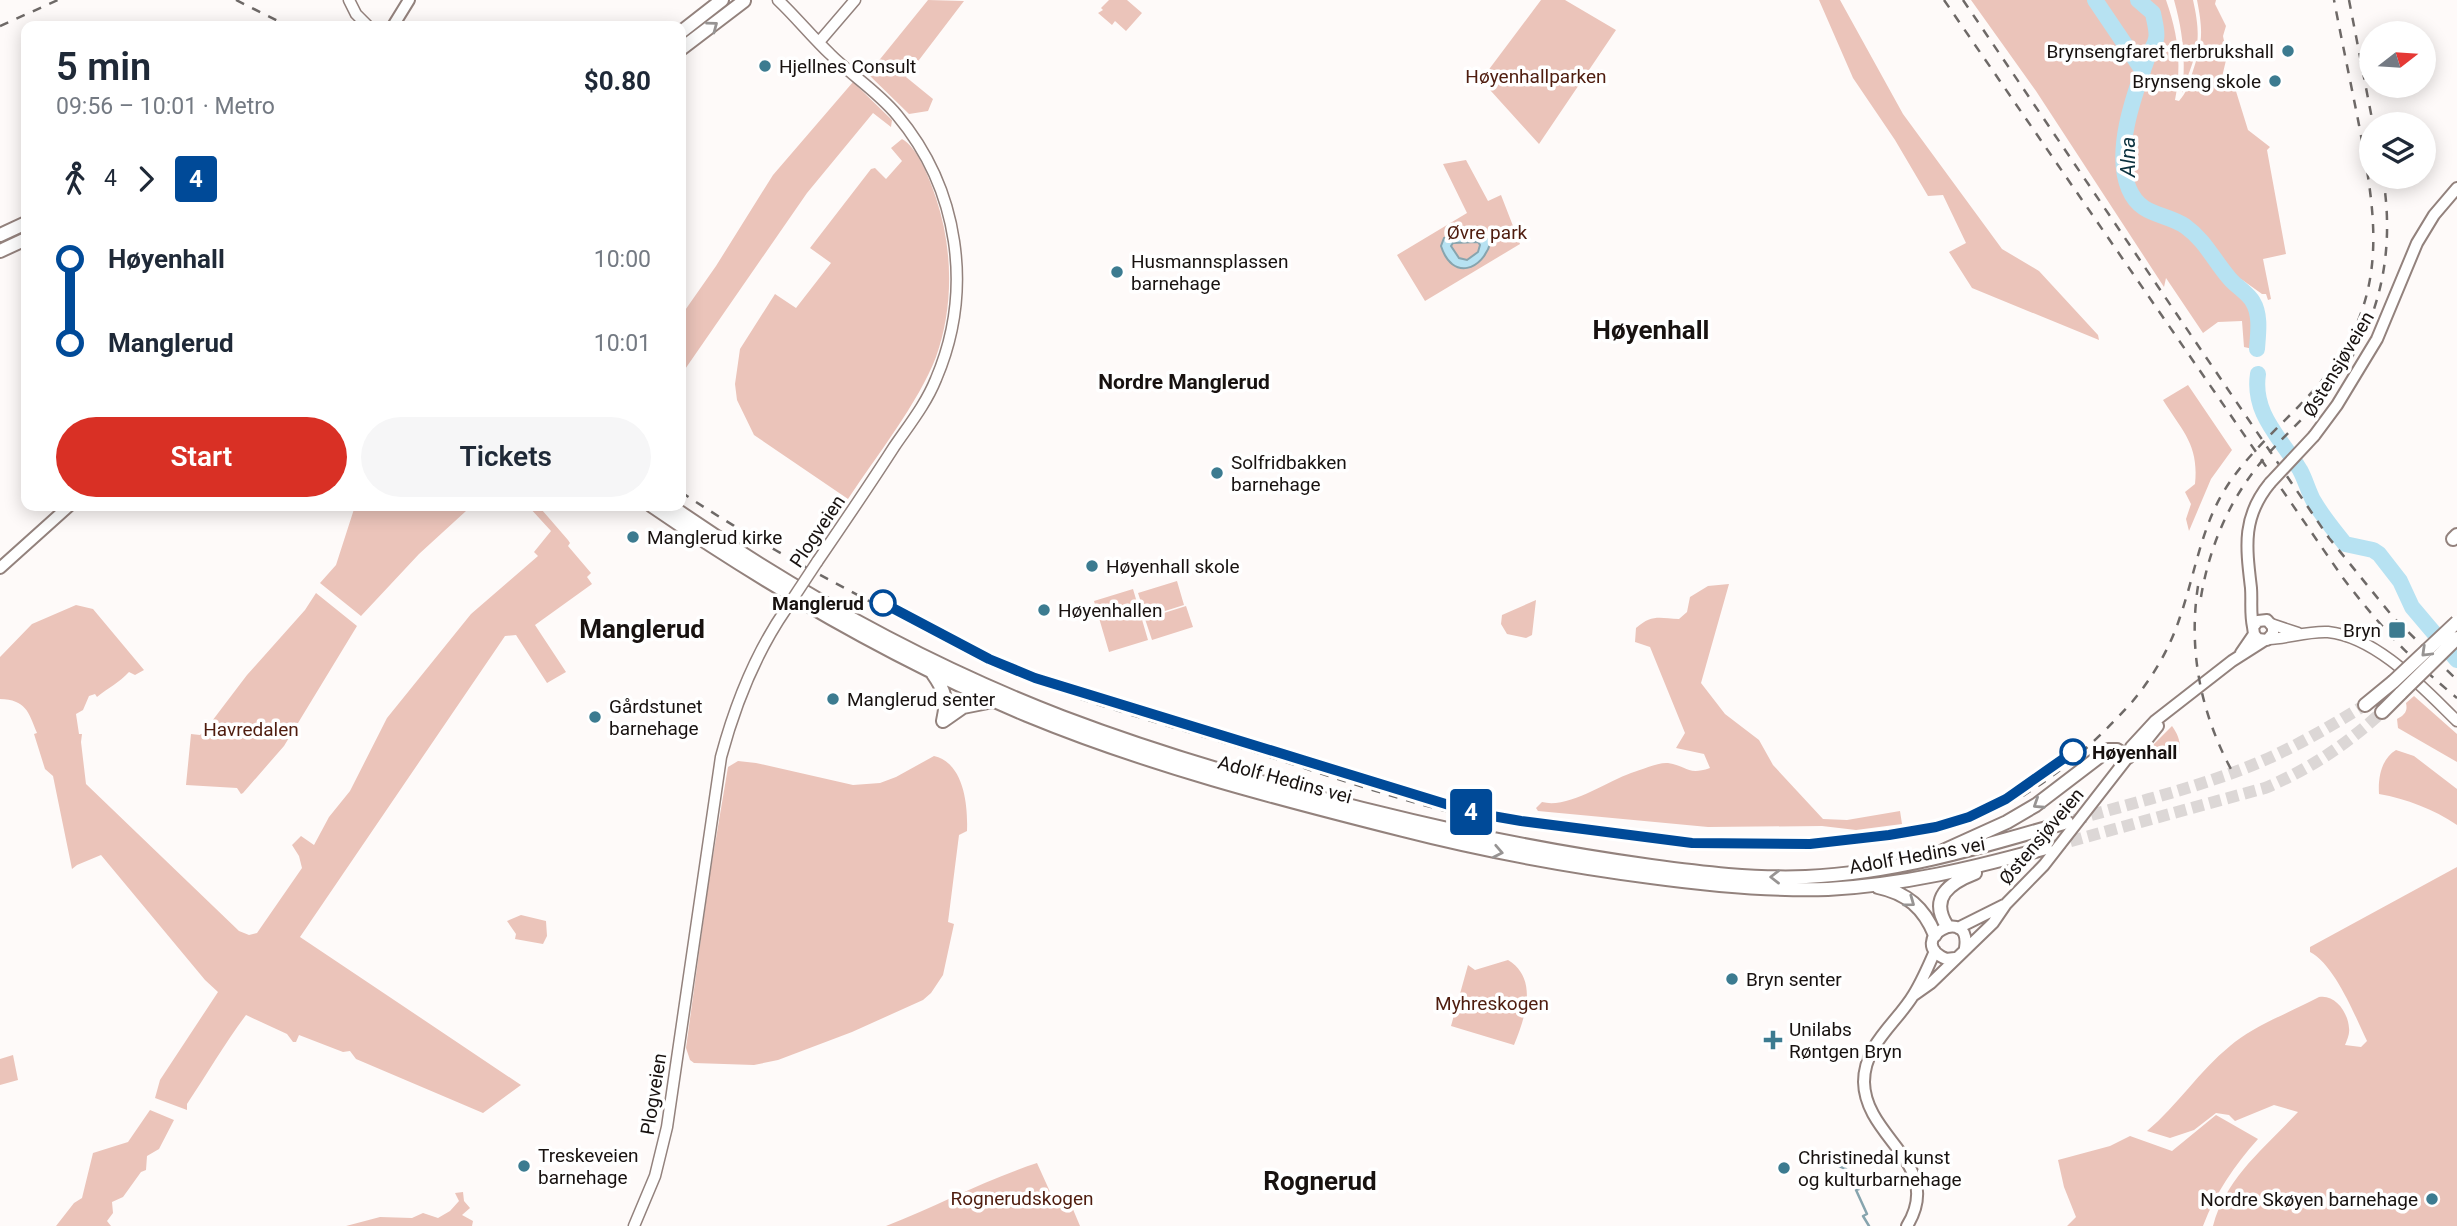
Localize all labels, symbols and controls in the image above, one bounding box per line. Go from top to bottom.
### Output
one-way arrow [705,21,718,34]
north arrow [2359,21,2436,98]
map controls [2359,21,2436,189]
place label: Brynsengfaret flerbrukshall [2046,40,2274,63]
marker: Brynsengfaret flerbrukshall [2280,43,2296,59]
text: 5 min [56,45,151,89]
place label: Hjellnes Consult [779,55,916,78]
marker: Hjellnes Consult [757,58,773,74]
park label: Høyenhallparken [1465,65,1607,88]
text: $0.80 [584,66,651,96]
place label: Brynseng skole [2132,70,2261,93]
marker: Brynseng skole [2267,73,2283,89]
text: 09:56 – 10:01 · Metro [56,93,275,120]
button: layers [2359,112,2436,189]
water label: Alna [2116,137,2140,178]
icon: walk [56,160,94,198]
icon: forward [127,160,165,198]
text: 4 [104,165,117,192]
text: 4 [189,165,203,193]
park label: Øvre park [1447,221,1528,244]
text: Høyenhall [108,244,225,274]
text: 10:00 [594,246,651,273]
place label: Husmannsplassen barnehage [1131,250,1288,295]
marker: Husmannsplassen barnehage [1109,264,1125,280]
street label: Østensjøveien [2298,307,2379,421]
district label: Høyenhall [1593,315,1709,345]
text: Manglerud [108,328,234,358]
text: 10:01 [594,330,651,357]
district label: Nordre Manglerud [1098,370,1270,394]
button: Start [56,417,347,497]
button: Tickets [361,417,651,497]
place label: Solfridbakken barnehage [1231,451,1347,496]
marker: Solfridbakken barnehage [1209,465,1225,481]
street label: Plogveien [785,491,850,572]
place label: Manglerud kirke [647,526,782,549]
marker: Manglerud kirke [625,529,641,545]
place label: Høyenhall skole [1106,555,1239,578]
marker: Høyenhall skole [1084,558,1100,574]
marker: Manglerud [870,590,896,616]
place label: Manglerud [772,592,864,615]
place label: Høyenhallen [1058,599,1162,622]
marker: Høyenhallen [1036,602,1052,618]
district label: Manglerud [579,614,705,644]
place label: Bryn [2343,619,2381,642]
marker: Bryn [2387,620,2407,640]
one-way arrow [2421,644,2434,657]
place label: Manglerud senter [847,688,996,711]
marker: Manglerud senter [825,691,841,707]
place label: Gårdstunet barnehage [609,695,703,740]
marker: Gårdstunet barnehage [587,709,603,725]
park label: Havredalen [203,718,299,741]
marker: Høyenhall [2060,739,2086,765]
place label: Høyenhall [2092,741,2177,764]
street label: Adolf Hedins vei [1215,751,1354,808]
street label: Østensjøveien [1994,783,2088,889]
line badge: 4 [1448,789,1494,835]
one-way arrow [2032,795,2045,808]
text: 4 [1464,798,1478,826]
street label: Adolf Hedins vei [1847,832,1987,879]
one-way arrow [1492,844,1504,859]
one-way arrow [1770,869,1780,885]
one-way arrow [1902,893,1915,906]
place label: Bryn senter [1746,968,1842,991]
marker: Bryn senter [1724,971,1740,987]
park label: Myhreskogen [1435,992,1549,1015]
place label: Unilabs Røntgen Bryn [1789,1018,1902,1063]
marker: Unilabs Røntgen Bryn [1763,1030,1783,1050]
street label: Plogveien [636,1052,671,1137]
place label: Treskeveien barnehage [538,1144,639,1189]
place label: Christinedal kunst og kulturbarnehage [1798,1146,1962,1191]
marker: Treskeveien barnehage [516,1158,532,1174]
marker: Christinedal kunst og kulturbarnehage [1776,1160,1792,1176]
district label: Rognerud [1263,1166,1377,1196]
park label: Rognerudskogen [951,1187,1093,1210]
place label: Nordre Skøyen barnehage [2200,1188,2418,1211]
marker: Nordre Skøyen barnehage [2424,1191,2440,1207]

